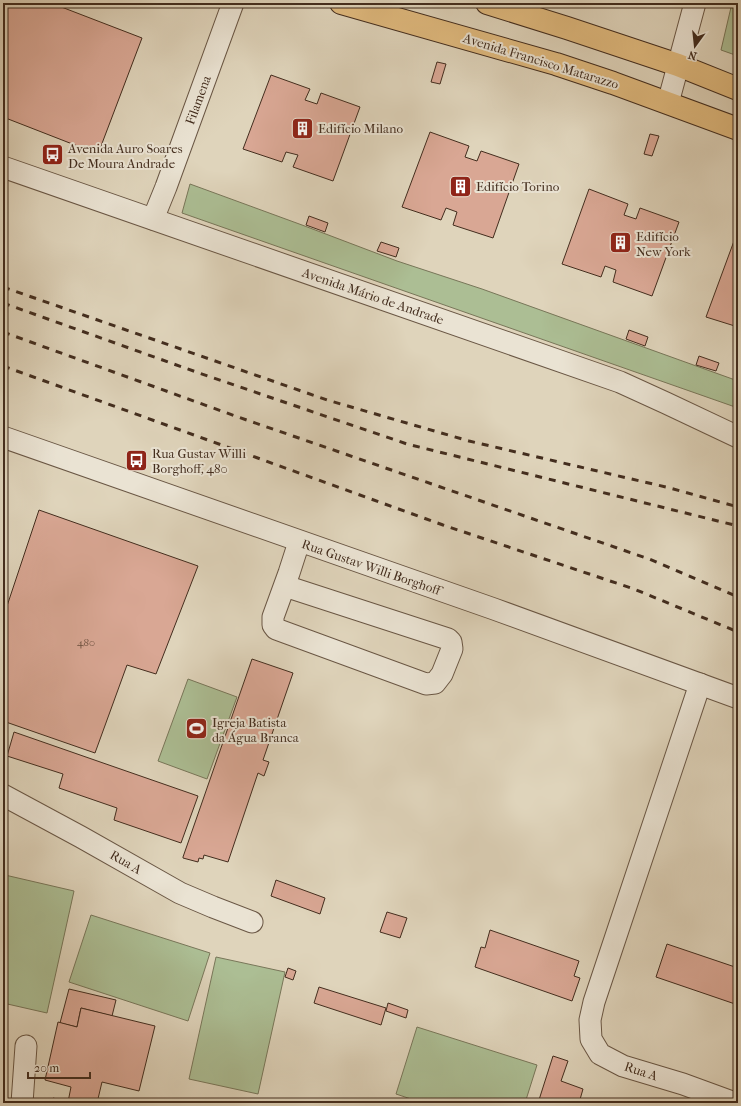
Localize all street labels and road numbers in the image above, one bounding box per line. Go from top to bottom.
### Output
street label: Avenida Francisco Matarazzo [461,30,621,92]
street label: Filamena [182,72,214,127]
street label: Avenida Mário de Andrade [299,264,446,328]
street label: Rua Gustav Willi Borghoff [300,536,445,599]
street label: Rua A [108,847,145,877]
street label: Rua A [623,1059,660,1084]

